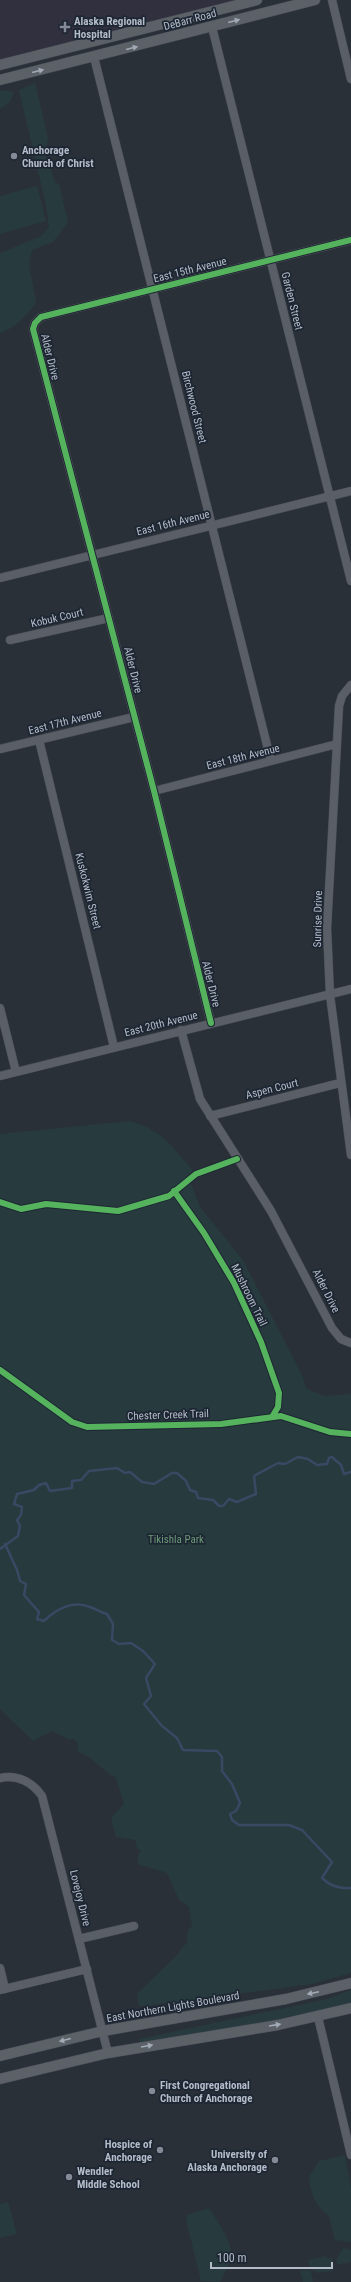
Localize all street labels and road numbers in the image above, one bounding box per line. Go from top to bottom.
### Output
street label: DeBarr Road [162,7,218,33]
street label: East 15th Avenue [152,255,228,285]
street label: Garden Street [279,271,305,331]
street label: Alder Drive [38,332,62,382]
street label: Birchwood Street [179,369,209,445]
street label: East 16th Avenue [135,508,211,538]
street label: Kobuk Court [29,606,85,630]
street label: Alder Drive [121,645,145,695]
street label: East 17th Avenue [27,707,103,737]
street label: East 18th Avenue [205,742,281,772]
street label: Kuskokwim Street [72,852,104,930]
street label: Sunrise Drive [311,890,325,948]
street label: Alder Drive [199,959,223,1009]
street label: East 20th Avenue [123,1009,199,1039]
street label: Aspen Court [244,1076,300,1102]
street label: Mushroom Trail [228,1262,270,1328]
street label: Alder Drive [309,1267,343,1315]
street label: Chester Creek Trail [127,1407,209,1423]
street label: Lovejoy Drive [67,1869,93,1927]
street label: East Northern Lights Boulevard [106,1989,240,2025]

